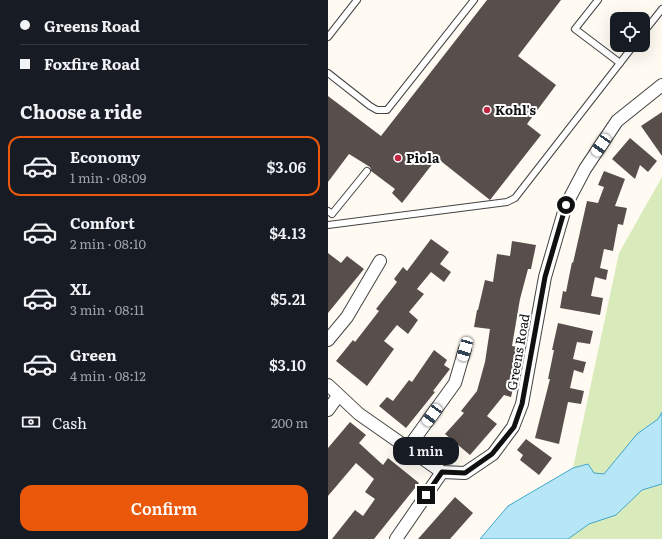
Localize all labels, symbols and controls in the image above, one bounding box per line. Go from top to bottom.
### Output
map controls [610,12,650,52]
button: locate [610,12,650,52]
text: Greens Road [44,14,140,37]
text: Foxfire Road [44,52,140,75]
text: Choose a ride [20,98,142,125]
place label: Kohl's [495,100,537,119]
marker: Kohl's [482,105,492,115]
car [589,132,613,158]
text: Economy [70,145,140,168]
icon: car [22,148,58,184]
place label: Piola [406,148,440,167]
marker: Piola [393,153,403,163]
text: $3.06 [267,155,306,178]
text: 1 min · 08:09 [70,168,146,187]
route start [557,196,575,214]
text: Comfort [70,211,135,234]
icon: car [22,214,58,250]
text: $4.13 [269,221,306,244]
text: 2 min · 08:10 [70,234,146,253]
text: XL [70,277,91,300]
icon: car [22,280,58,316]
text: $5.21 [270,287,306,310]
text: 3 min · 08:11 [70,300,144,319]
street label: Greens Road [501,312,534,392]
car [456,336,474,362]
text: Green [70,343,117,366]
icon: car [22,346,58,382]
text: $3.10 [269,353,306,376]
text: 4 min · 08:12 [70,366,146,385]
car [420,402,444,428]
icon: cash [20,411,42,433]
text: Cash [52,411,87,434]
text: 200 m [271,413,308,432]
callout: 1 min [393,437,459,465]
text: 1 min [409,441,443,460]
button: Confirm [20,485,308,531]
route end [417,486,435,504]

